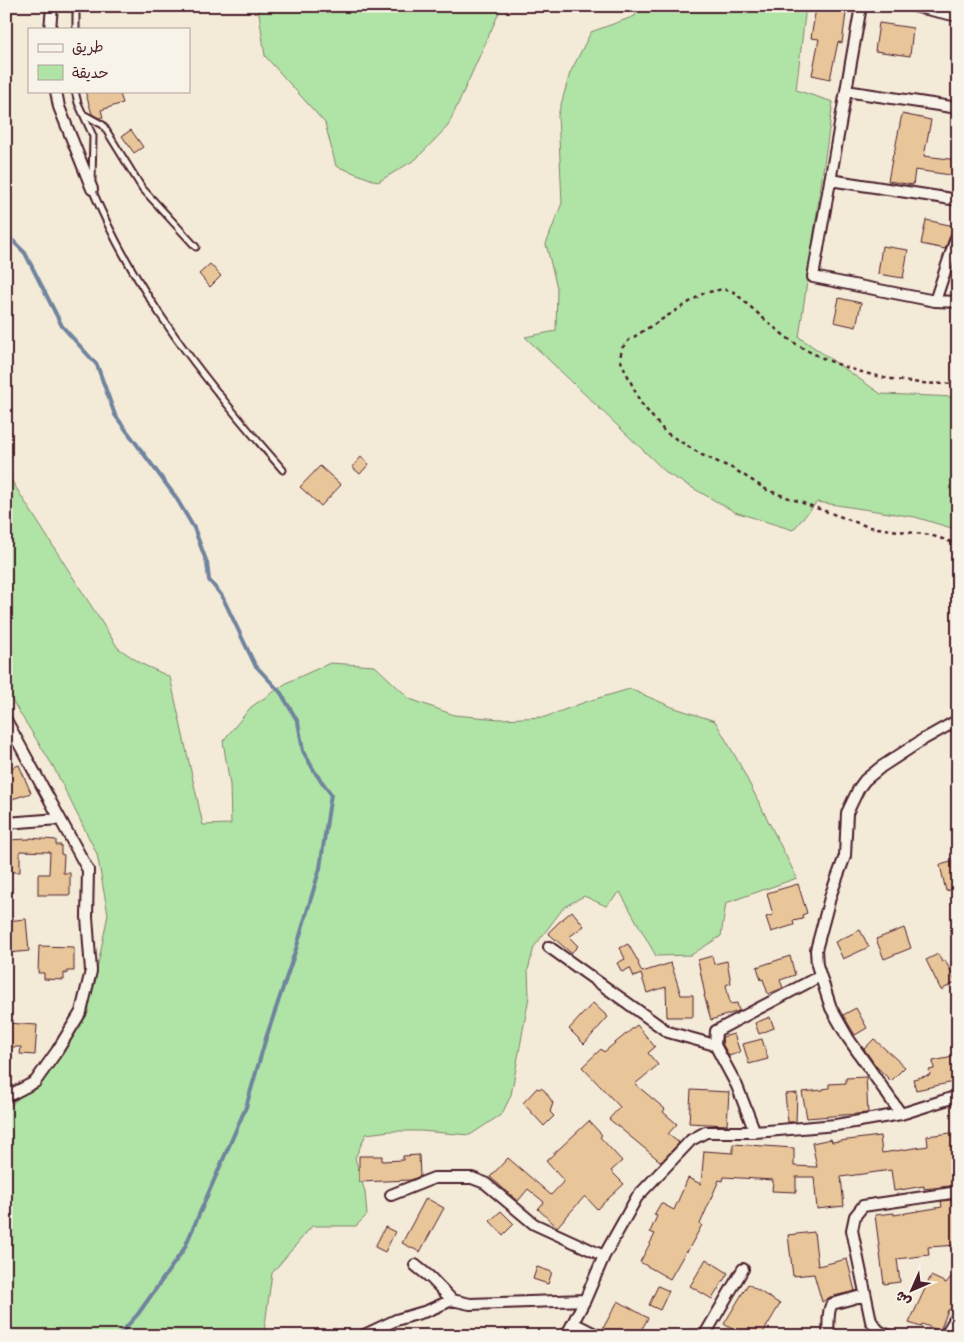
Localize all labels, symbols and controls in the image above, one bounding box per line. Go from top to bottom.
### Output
legend [28,28,190,92]
text: طريق [72,40,104,58]
text: حديقة [72,66,109,84]
north arrow [886,1264,936,1314]
text: ش [893,1286,916,1309]

